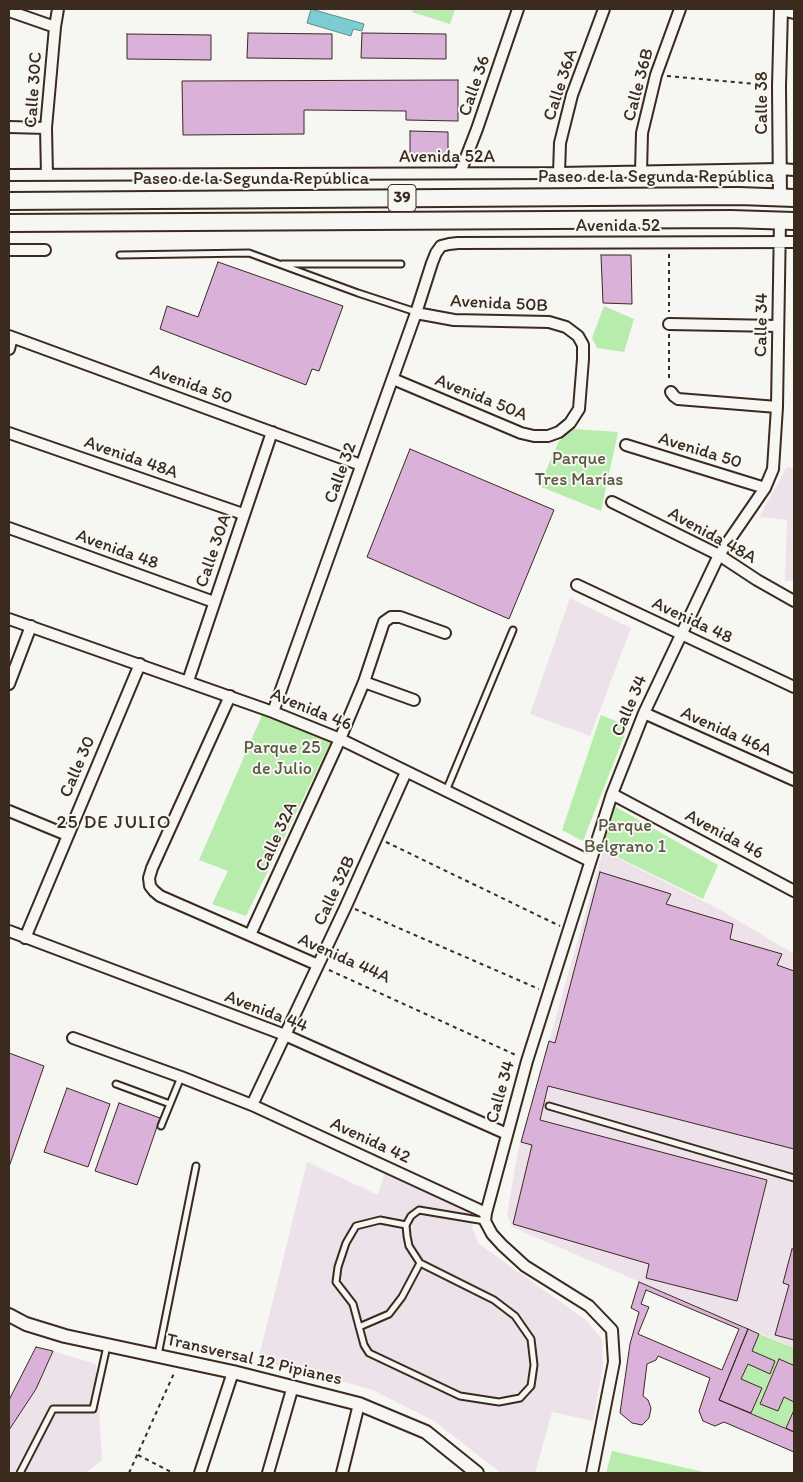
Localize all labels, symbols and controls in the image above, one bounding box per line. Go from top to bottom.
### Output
street label: Calle 36A [539,46,583,124]
street label: Calle 36B [619,46,659,124]
street label: Calle 30C [21,51,47,129]
street label: Calle 36 [455,53,495,119]
street label: Calle 38 [751,71,773,135]
street label: Avenida 52A [399,146,495,168]
street label: Paseo de la Segunda República [538,166,774,188]
street label: Paseo de la Segunda República [133,168,369,190]
road number: 39 [388,184,416,212]
street label: Avenida 52 [576,215,660,237]
street label: Avenida 50B [450,291,548,317]
street label: Calle 34 [751,293,773,357]
street label: Avenida 50 [147,360,235,410]
street label: Avenida 50A [432,370,530,426]
street label: Avenida 50 [656,428,744,474]
street label: Avenida 48A [81,432,181,484]
street label: Calle 32 [320,440,362,506]
park label: Parque Tres Marías [535,448,623,490]
street label: Avenida 48A [664,503,760,569]
street label: Calle 30A [191,511,237,591]
street label: Avenida 48 [73,525,161,575]
street label: Avenida 48 [648,593,736,649]
street label: Calle 34 [607,672,653,740]
street label: Avenida 46 [267,684,355,736]
street label: Avenida 46A [677,702,775,762]
street label: Calle 30 [55,733,101,801]
park label: Parque 25 de Julio [244,737,320,780]
street label: Calle 32A [251,799,303,875]
street label: Avenida 46 [681,805,767,865]
district label: 25 DE JULIO [56,812,172,834]
park label: Parque Belgrano 1 [584,815,666,858]
street label: Calle 32B [309,853,361,929]
street label: Avenida 44A [295,929,393,989]
street label: Avenida 44 [221,986,311,1038]
street label: Calle 34 [482,1058,520,1126]
street label: Avenida 42 [327,1113,413,1169]
street label: Transversal 12 Pipianes [164,1329,344,1391]

